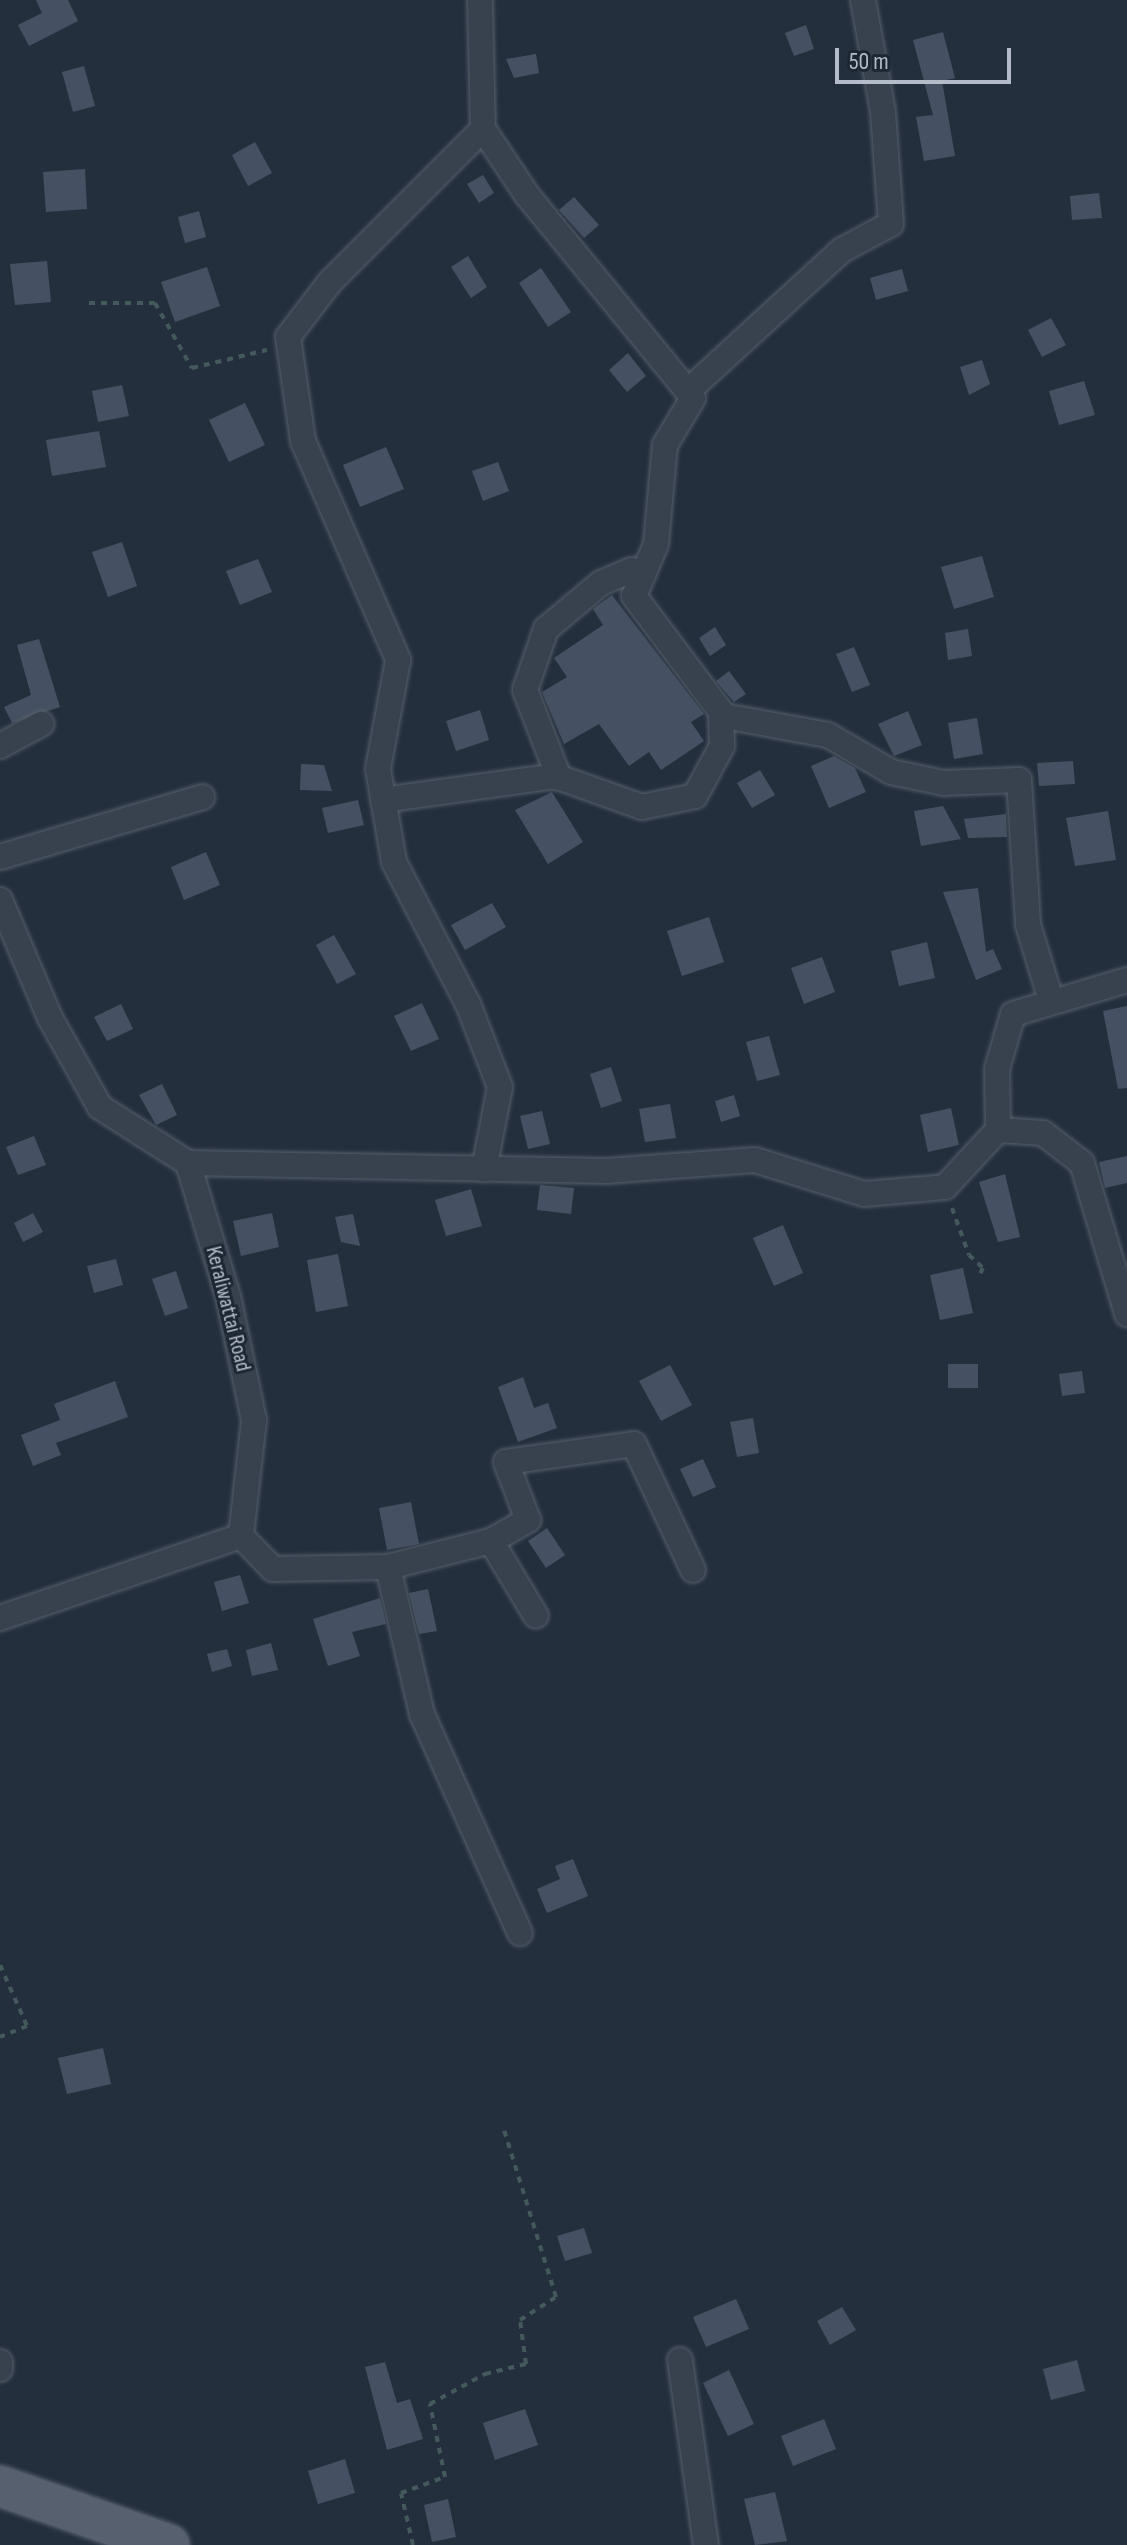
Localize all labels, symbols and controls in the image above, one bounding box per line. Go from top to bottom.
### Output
scale bar [839,32,1015,82]
text: 50 m [849,47,889,76]
street label: Keraliwattai Road [200,1244,256,1374]

